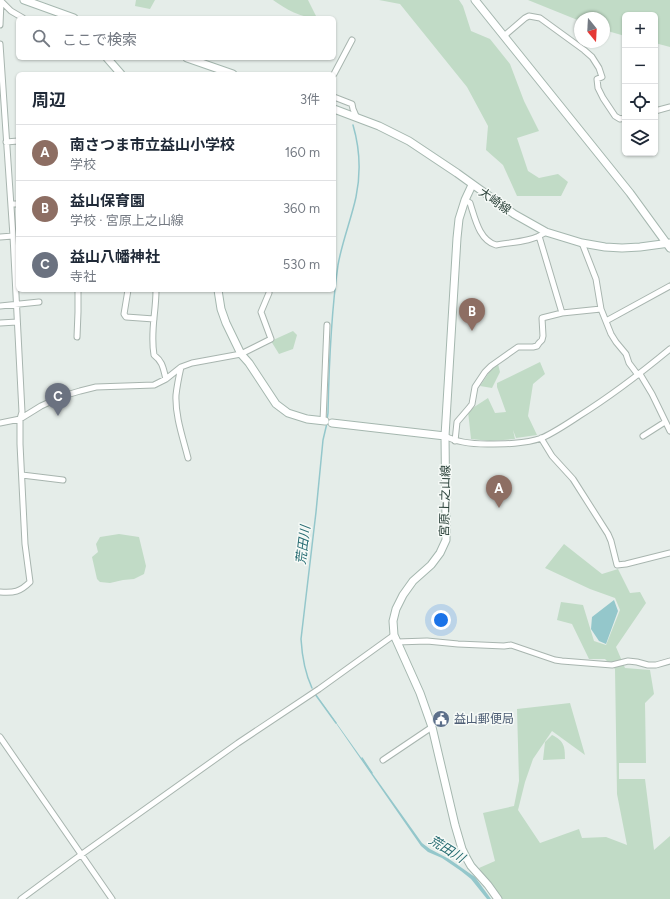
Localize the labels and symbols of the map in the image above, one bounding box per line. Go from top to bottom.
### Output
north arrow [574,12,610,48]
street label: 大崎線 [476,185,514,217]
pin: B [459,298,485,331]
pin: C [45,383,71,416]
street label: 宮原上之山線 [437,465,453,537]
pin: A [486,475,512,508]
water label: 荒田川 [293,523,313,565]
your location [431,610,451,630]
public building icon: 益山郵便局 [431,709,451,729]
place label: 益山郵便局 [454,712,514,726]
water label: 荒田川 [426,832,469,867]

